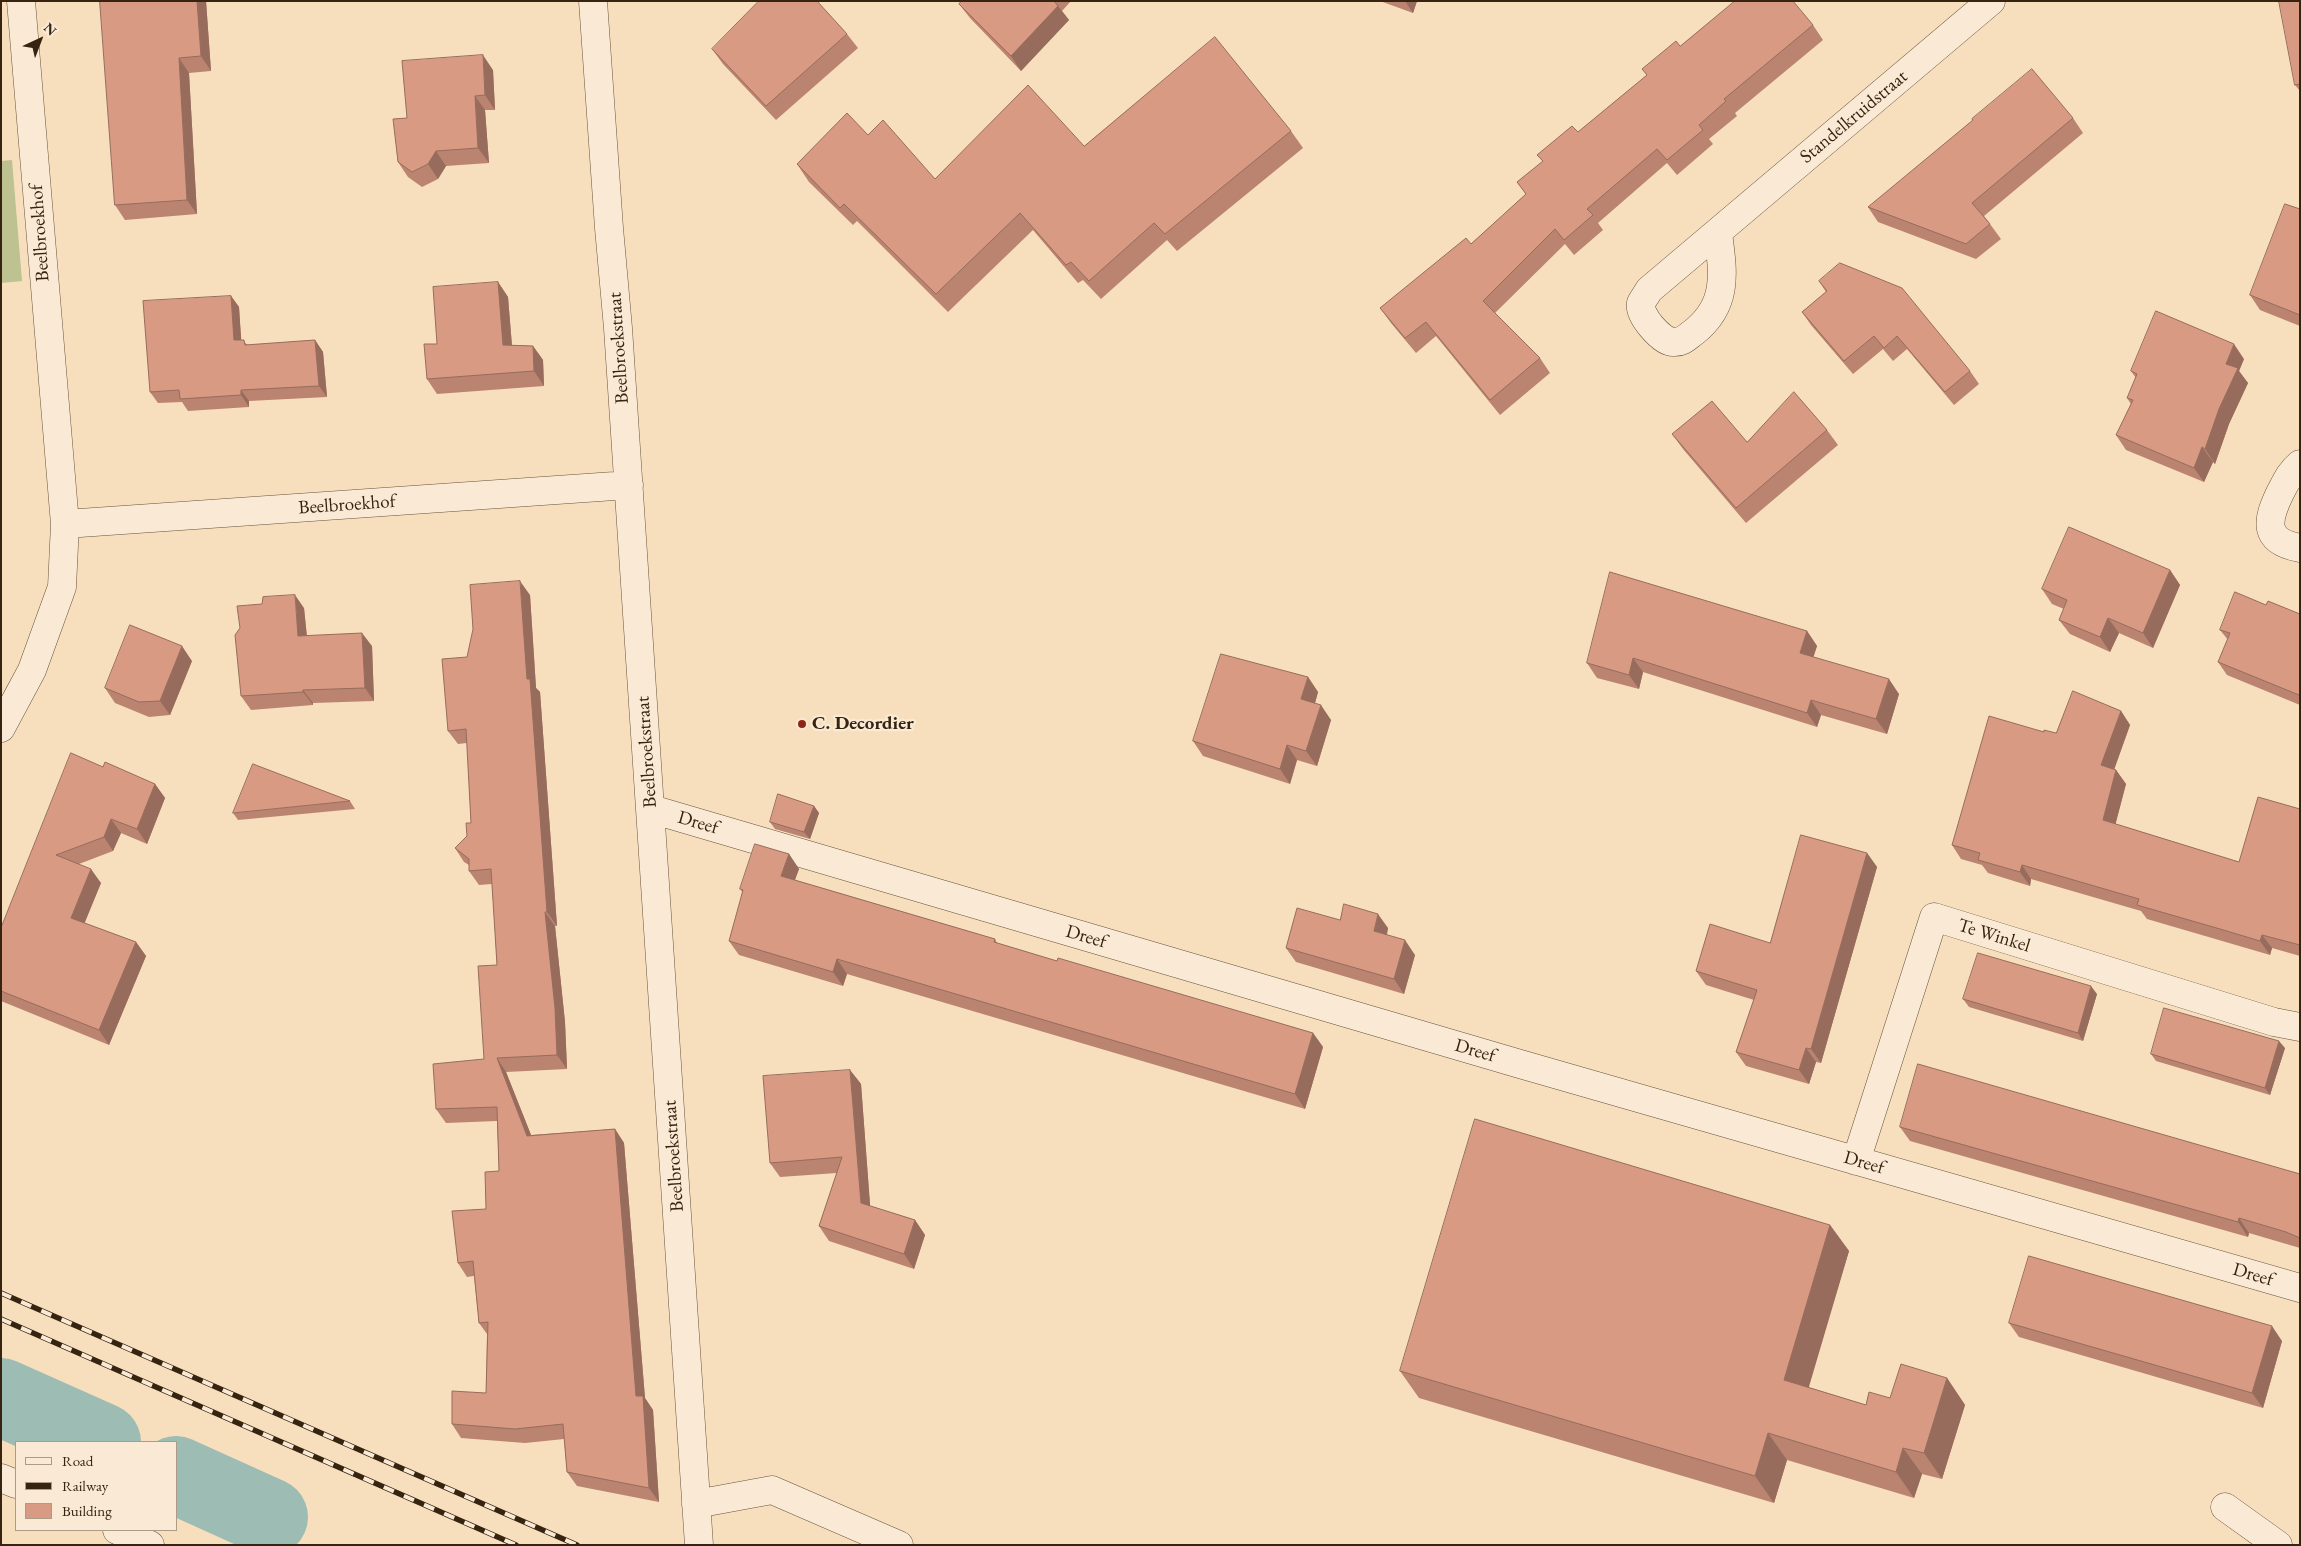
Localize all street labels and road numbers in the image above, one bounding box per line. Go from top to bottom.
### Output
street label: Standelkruidstraat [1796,65,1912,169]
street label: Beelbroekhof [25,184,55,282]
street label: Beelbroekstraat [604,291,634,405]
street label: Beelbroekhof [298,490,396,520]
street label: Beelbroekstraat [632,695,662,809]
street label: Dreef [675,806,721,840]
street label: Te Winkel [1955,914,2033,958]
street label: Dreef [1063,920,1109,954]
street label: Dreef [1452,1034,1498,1068]
street label: Beelbroekstraat [659,1099,689,1213]
street label: Dreef [1841,1146,1887,1180]
street label: Dreef [2230,1258,2276,1292]

